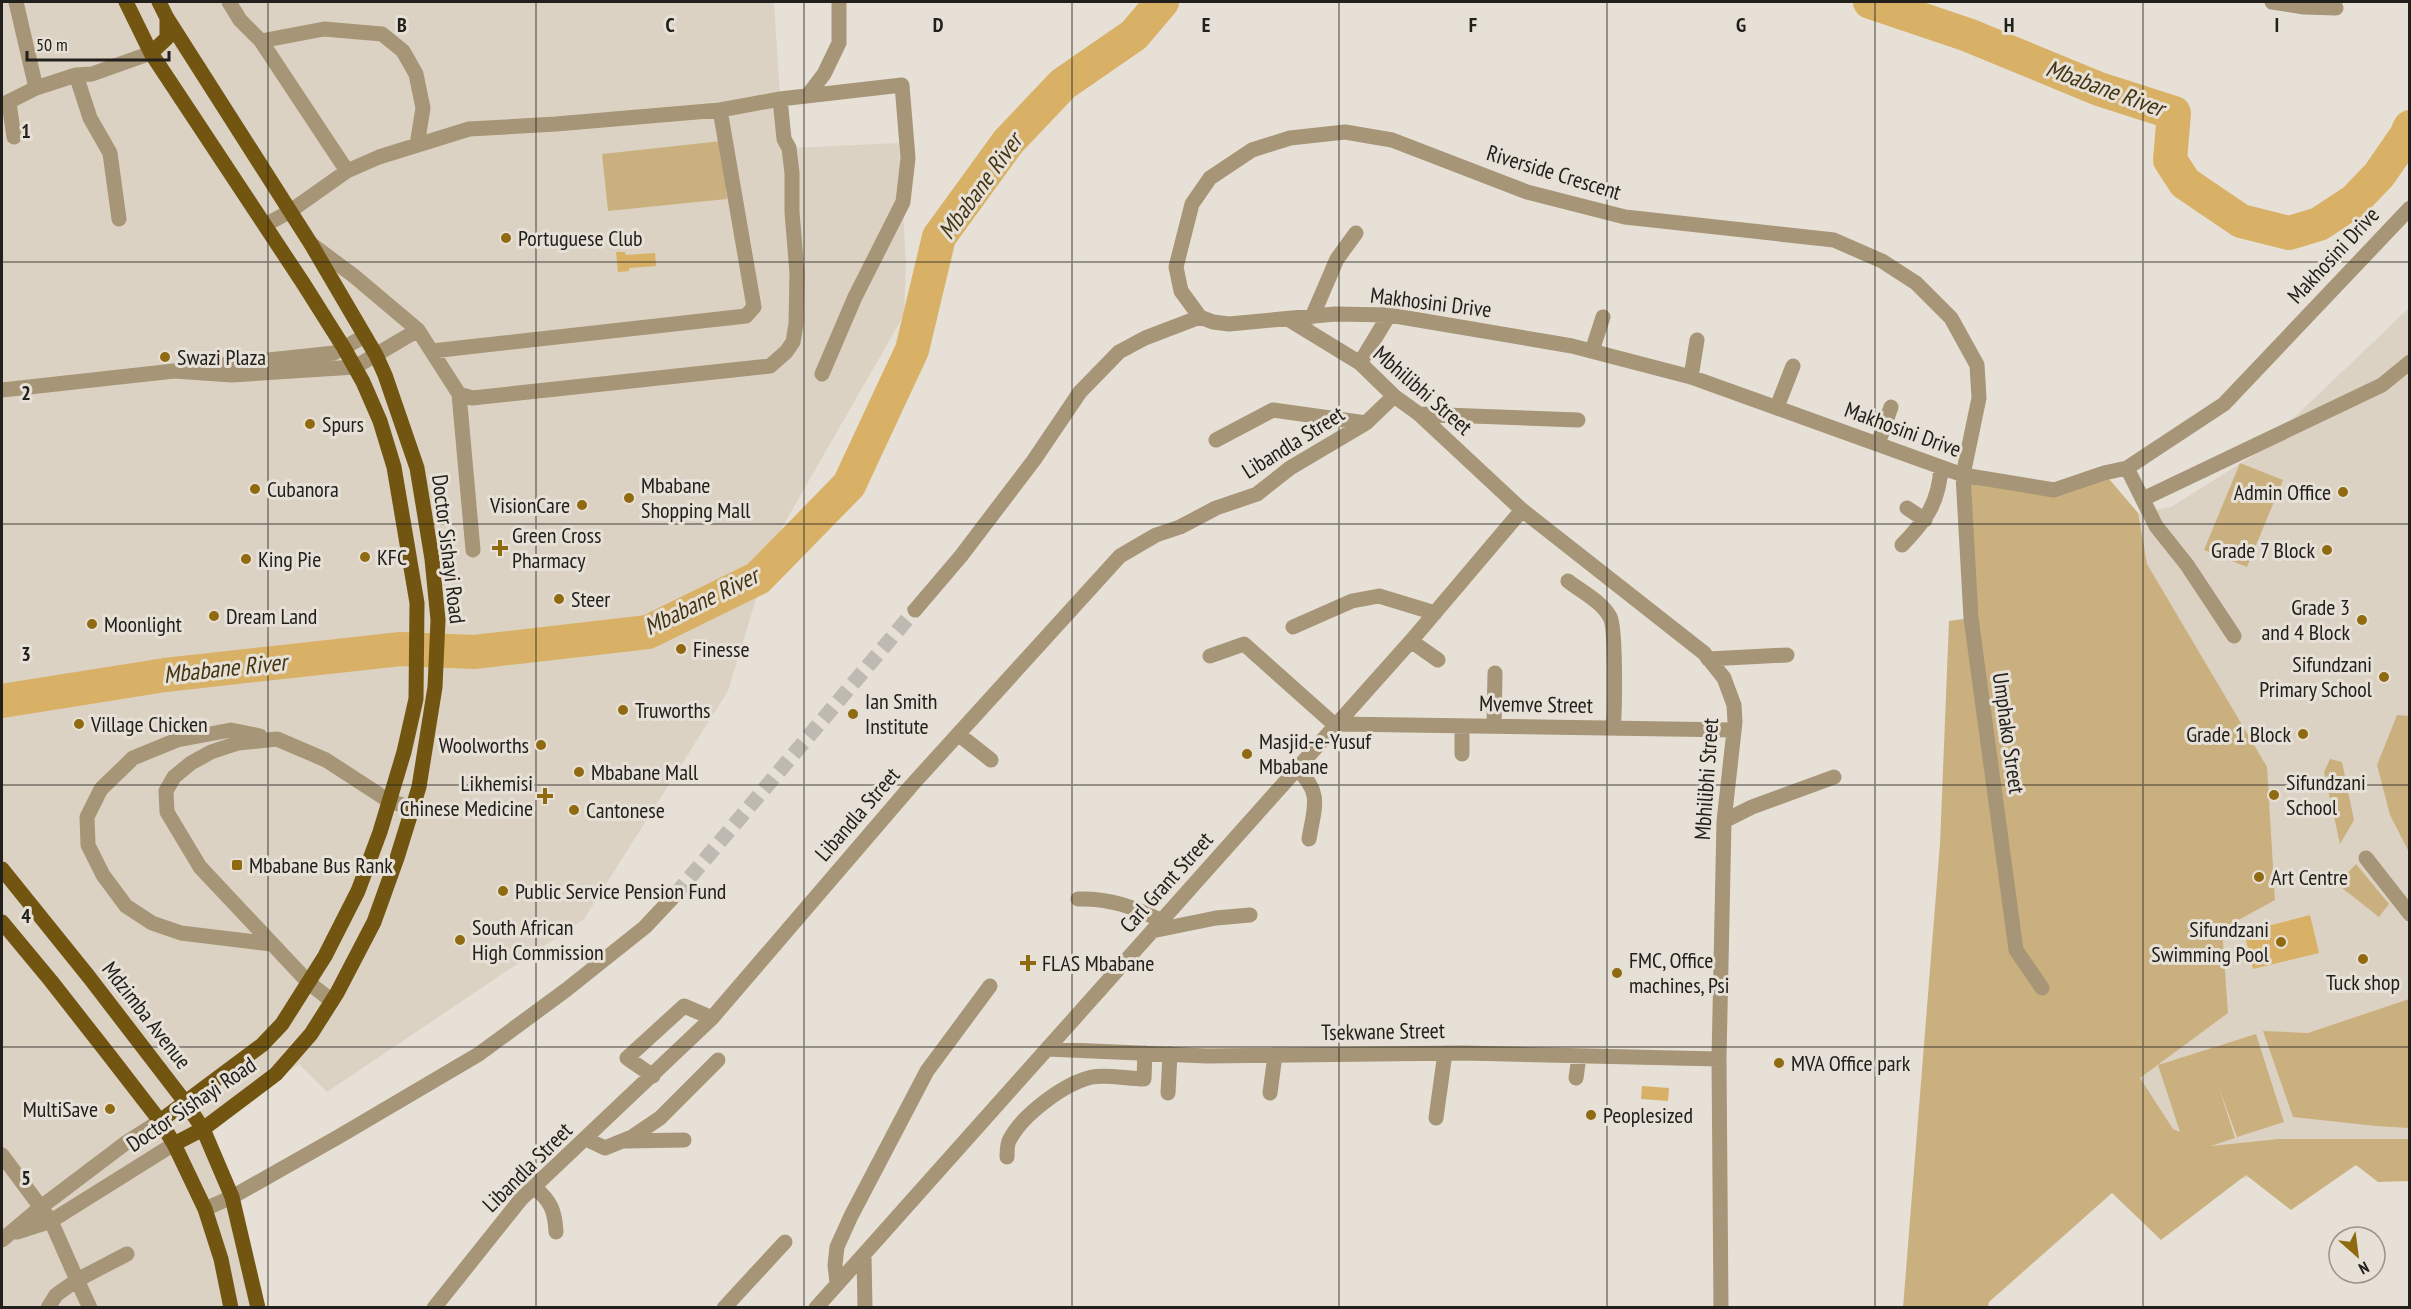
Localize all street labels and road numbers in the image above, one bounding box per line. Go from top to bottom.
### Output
street label: Riverside Crescent [1483,138,1625,206]
street label: Makhosini Drive [2281,201,2385,309]
street label: Makhosini Drive [1369,281,1493,323]
street label: Mbhilibhi Street [1368,339,1478,441]
street label: Makhosini Drive [1841,395,1965,463]
street label: Libandla Street [1237,400,1349,484]
street label: Doctor Sishayi Road [426,473,472,625]
street label: Umphako Street [1987,671,2031,795]
street label: Mvemve Street [1479,689,1593,719]
street label: Mbhilibhi Street [1688,717,1724,841]
street label: Libandla Street [809,761,905,867]
street label: Carl Grant Street [1113,826,1219,938]
street label: Mdzimba Avenue [96,956,198,1074]
street label: Tsekwane Street [1321,1016,1445,1046]
street label: Doctor Sishayi Road [121,1050,261,1158]
street label: Libandla Street [476,1116,578,1218]

